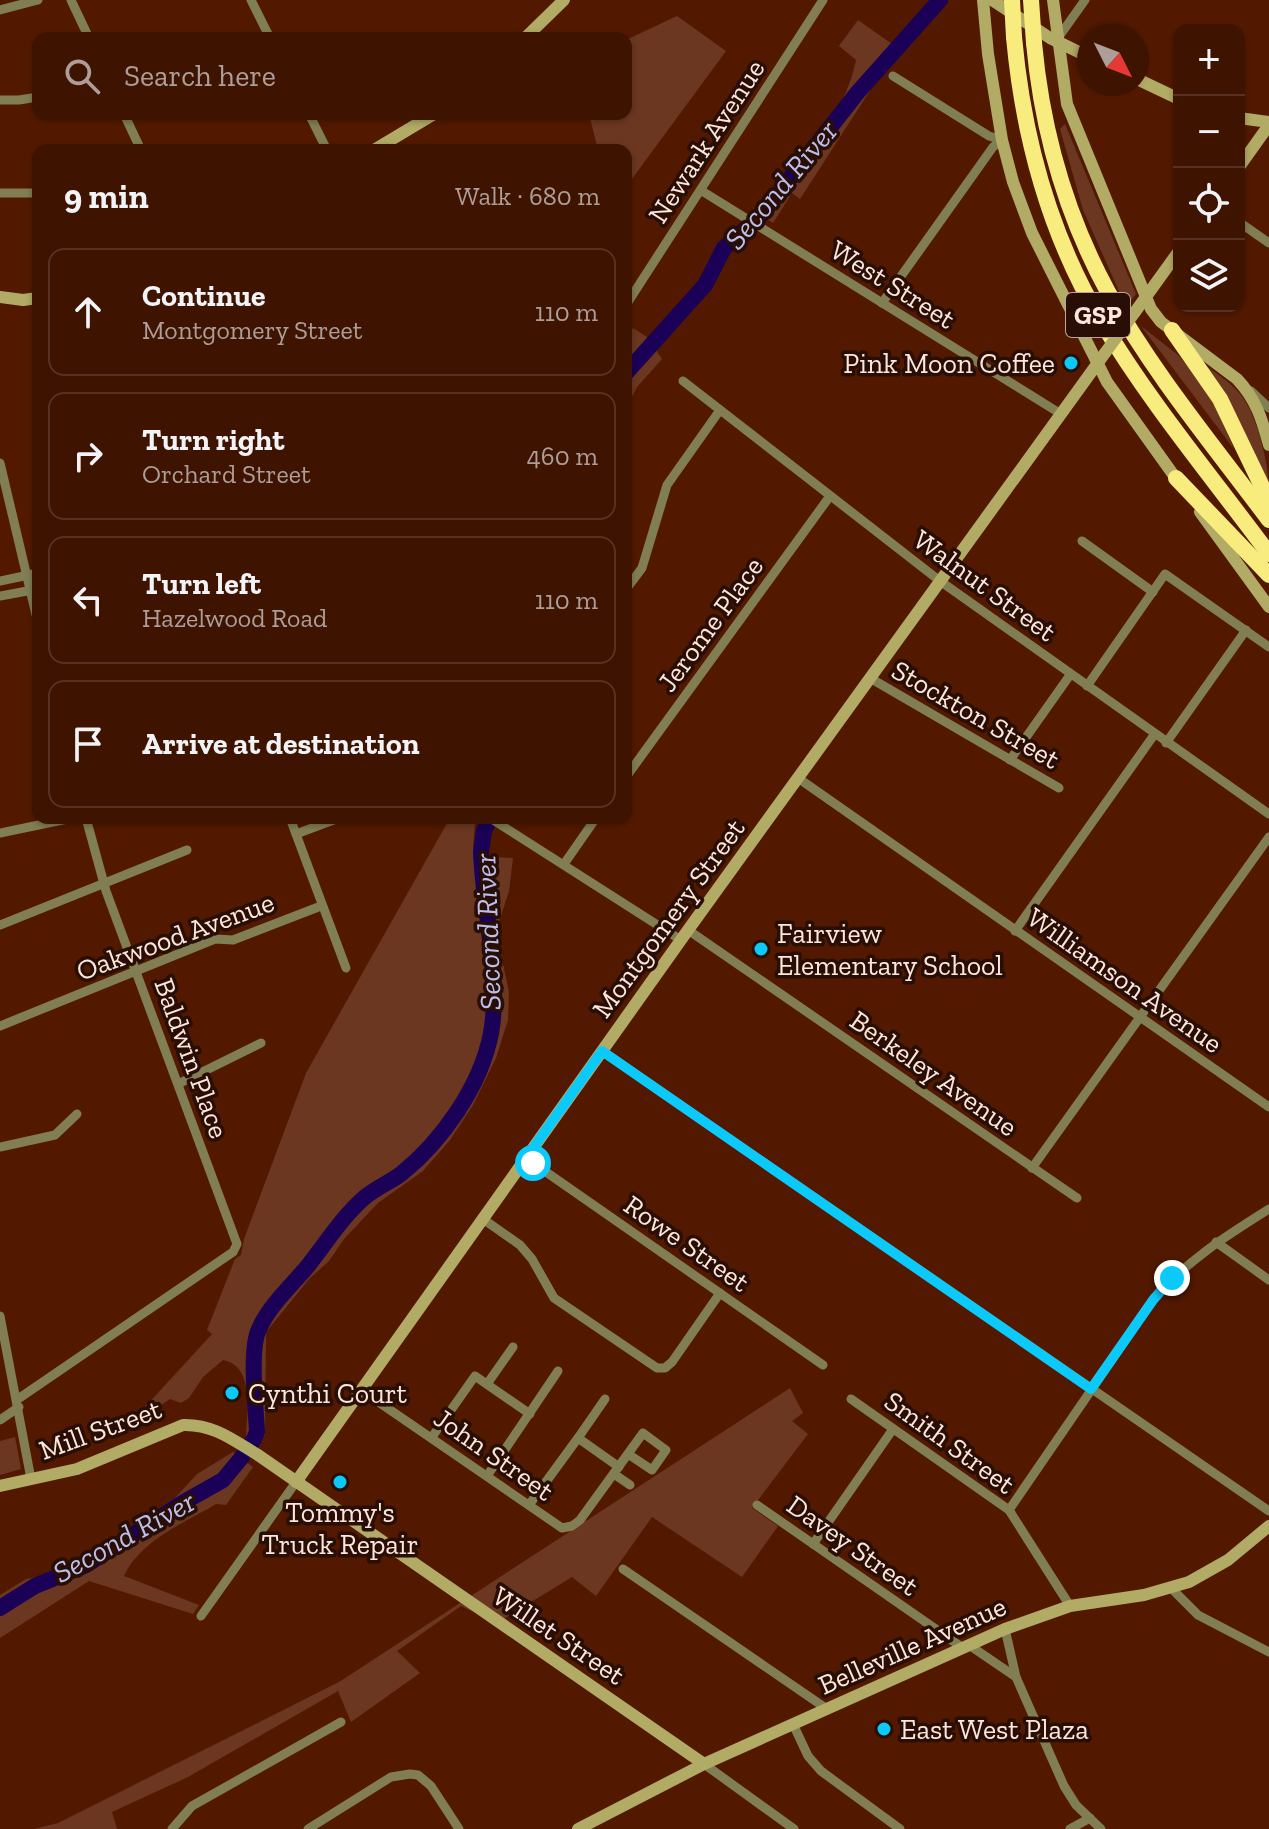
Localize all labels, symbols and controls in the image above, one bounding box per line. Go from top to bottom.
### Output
north arrow [1077,24,1149,96]
map controls [1173,24,1245,312]
button: + [1173,24,1245,96]
search box [32,32,632,120]
street label: Newark Avenue [641,53,772,229]
icon: search [60,54,104,98]
text: Search here [124,58,276,94]
button: − [1173,96,1245,168]
water label: Second River [717,113,846,257]
button: locate [1173,168,1245,240]
text: 9 min [64,176,149,217]
text: Walk · 680 m [455,180,600,212]
street label: West Street [824,233,962,336]
button: layers [1173,240,1245,312]
text: Continue [142,278,266,314]
icon: ahead [66,290,110,334]
road number: GSP [1066,293,1130,337]
text: 110 m [535,296,598,328]
text: Montgomery Street [142,314,362,346]
place label: Pink Moon Coffee [843,347,1055,380]
marker: Pink Moon Coffee [1062,354,1080,372]
text: Turn right [142,422,284,458]
icon: right [66,434,110,478]
text: 460 m [527,440,598,472]
text: Orchard Street [142,458,311,490]
street label: Walnut Street [907,523,1063,649]
street label: Jerome Place [651,551,770,698]
text: Turn left [142,566,261,602]
icon: left [66,578,110,622]
text: 110 m [535,584,598,616]
text: Hazelwood Road [142,602,327,634]
street label: Stockton Street [886,653,1066,776]
icon: arrive [66,722,110,766]
text: Arrive at destination [142,726,419,762]
street label: Montgomery Street [585,812,752,1024]
water label: Second River [467,852,509,1011]
street label: Oakwood Avenue [72,885,278,988]
street label: Williamson Avenue [1021,901,1229,1060]
place label: Fairview Elementary School [777,917,1003,982]
marker: Fairview Elementary School [752,940,770,958]
street label: Baldwin Place [147,974,236,1143]
street label: Berkeley Avenue [844,1003,1024,1143]
route start [515,1145,551,1181]
street label: Rowe Street [618,1188,756,1299]
route end [1154,1260,1190,1296]
place label: Cynthi Court [248,1377,408,1410]
marker: Cynthi Court [223,1384,241,1402]
street label: Smith Street [878,1384,1022,1501]
street label: Mill Street [35,1392,166,1467]
street label: John Street [428,1401,560,1508]
marker: Tommy's Truck Repair [331,1473,349,1491]
water label: Second River [47,1483,202,1591]
street label: Davey Street [781,1488,925,1603]
place label: Tommy's Truck Repair [262,1496,418,1561]
street label: Willet Street [486,1579,631,1692]
street label: Belleville Avenue [813,1589,1011,1702]
place label: East West Plaza [900,1713,1089,1746]
marker: East West Plaza [875,1720,893,1738]

